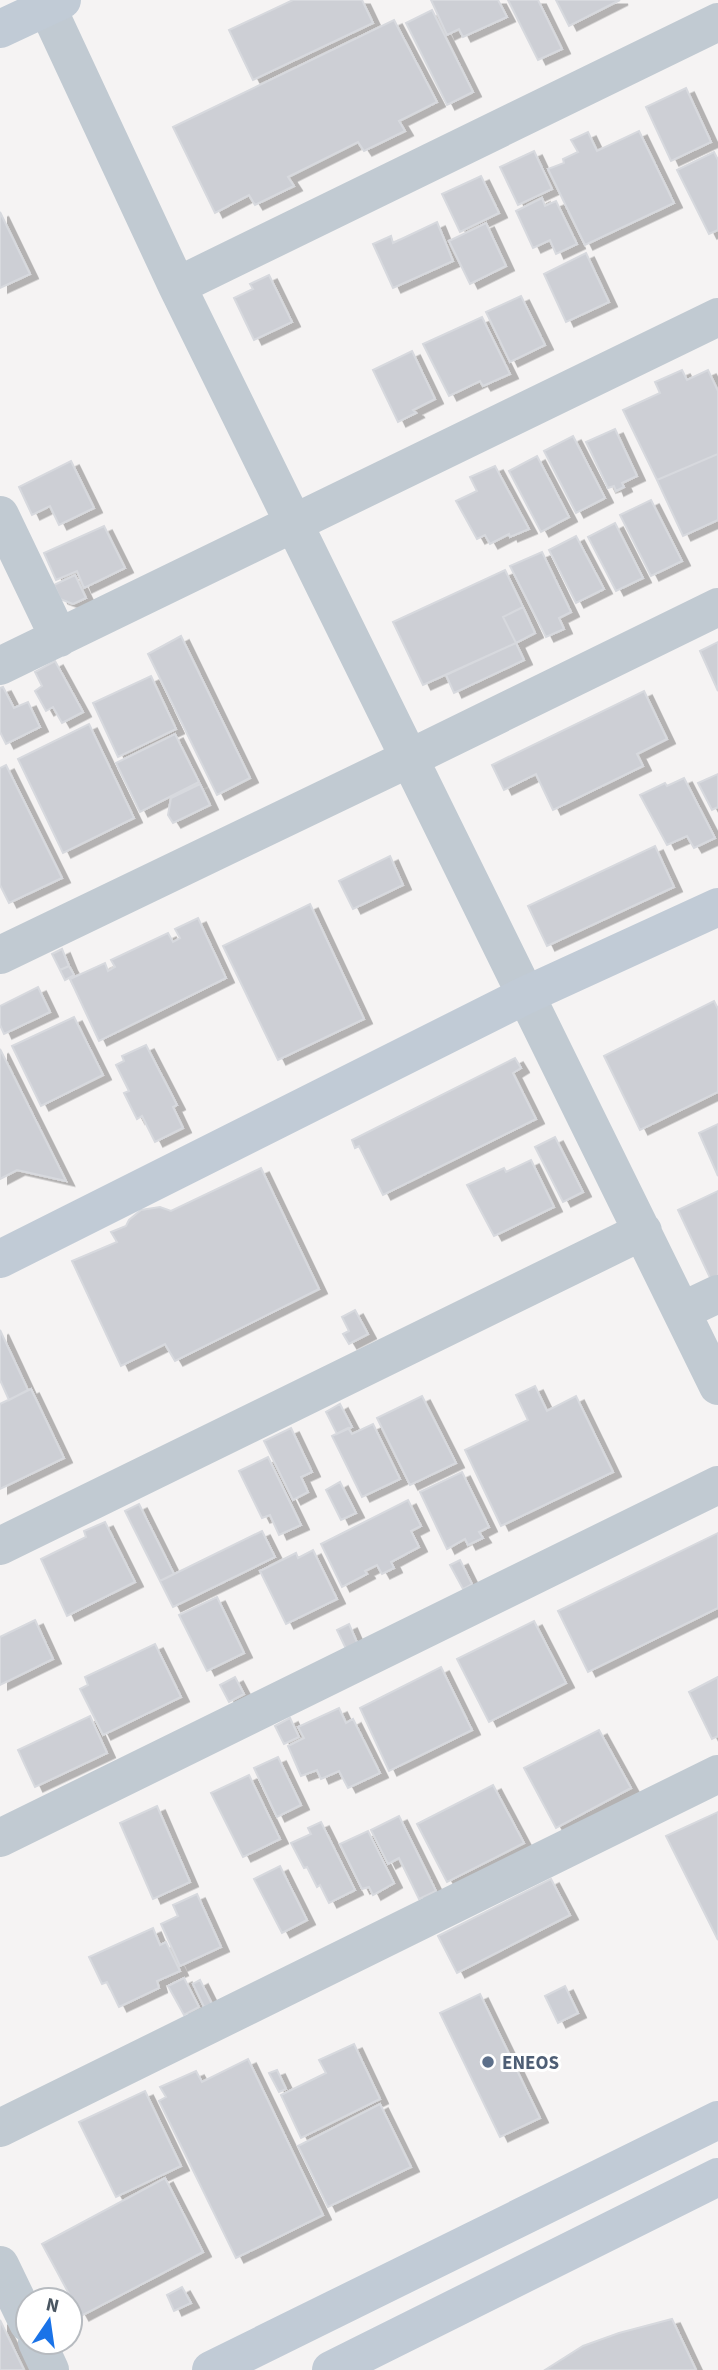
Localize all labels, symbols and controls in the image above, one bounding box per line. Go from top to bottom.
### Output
place label: ENEOS [502,2050,559,2077]
marker: ENEOS [480,2054,496,2070]
north arrow [14,2286,84,2356]
text: N [43,2291,62,2320]

